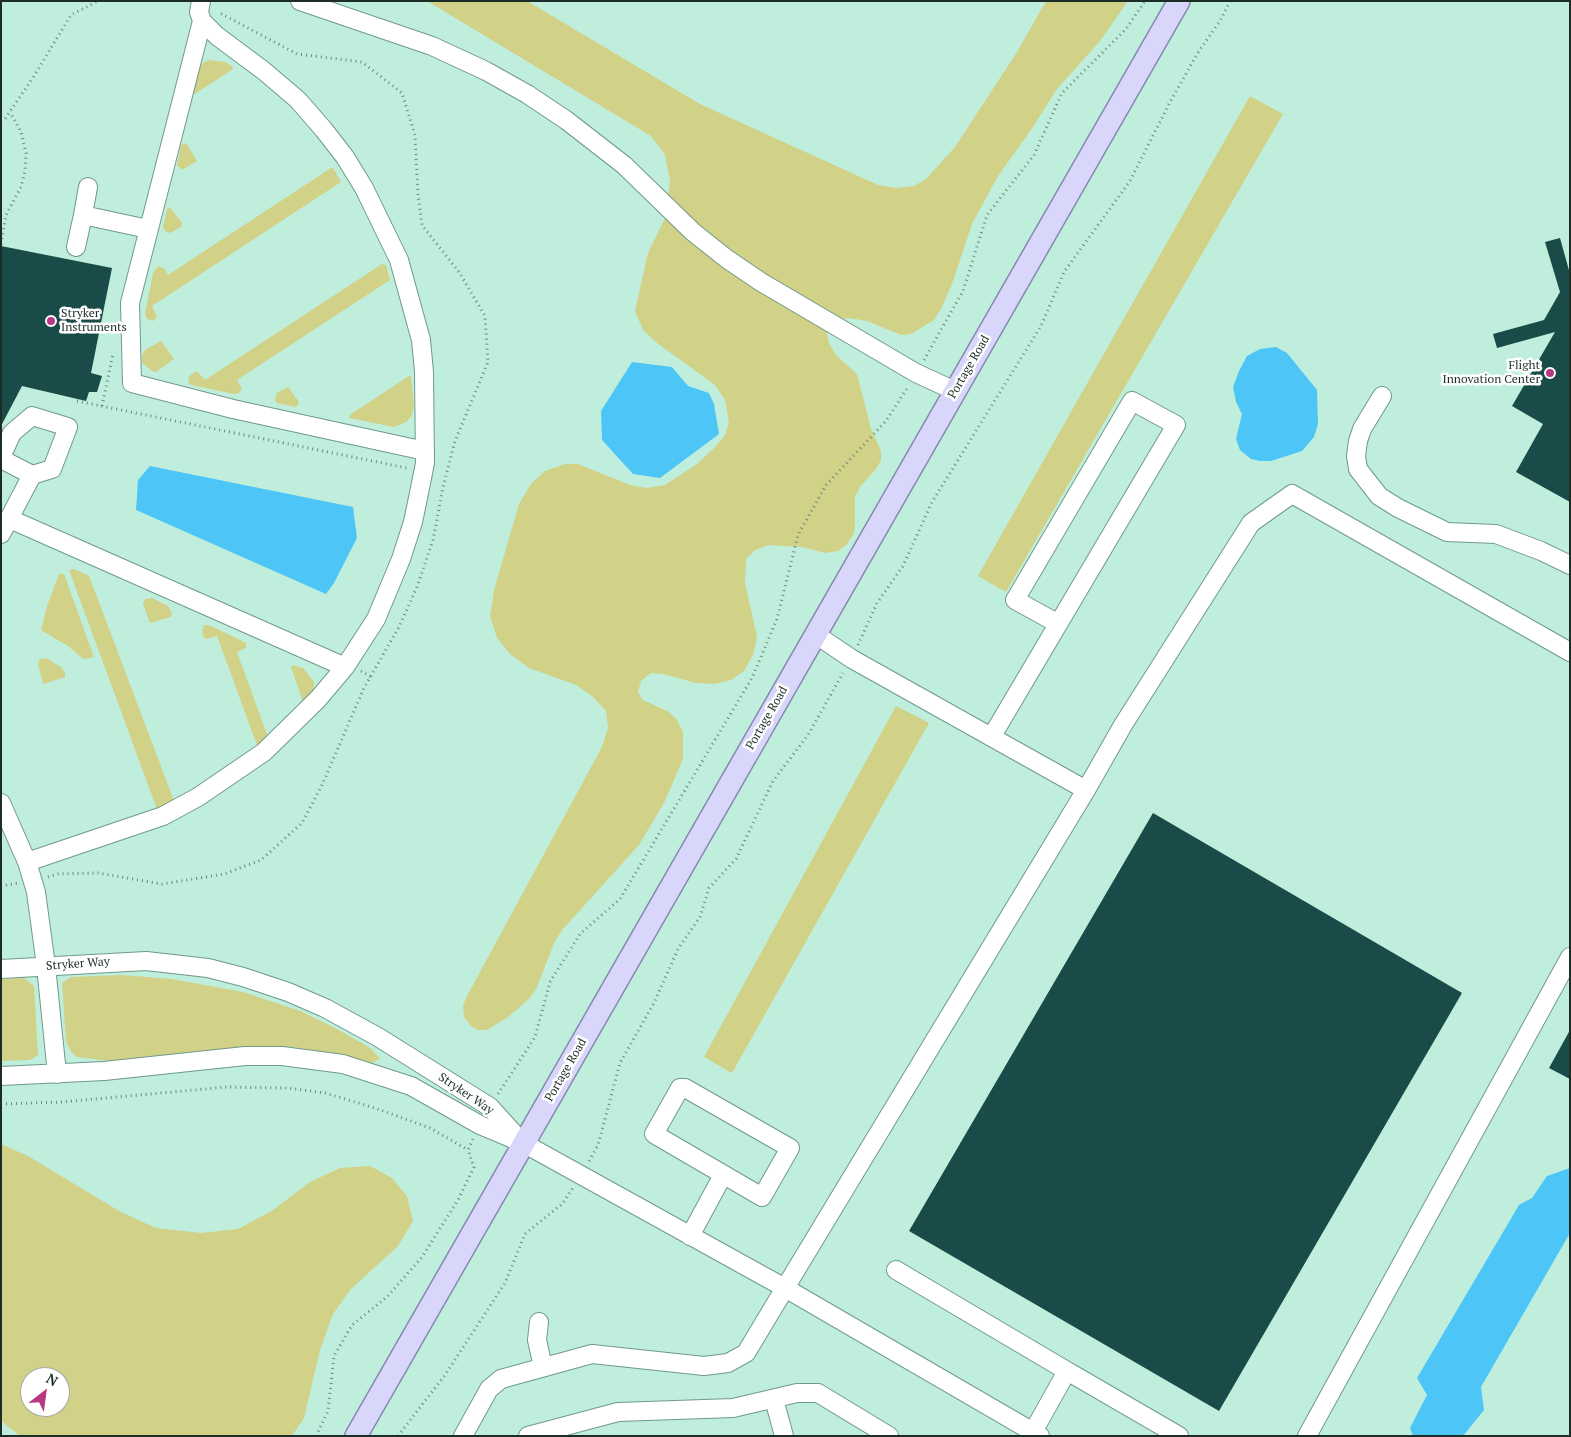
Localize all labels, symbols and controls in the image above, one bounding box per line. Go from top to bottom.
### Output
place label: Stryker Instruments [61,307,127,335]
marker: Stryker Instruments [45,315,57,327]
street label: Portage Road [945,333,993,401]
place label: Flight Innovation Center [1443,359,1540,387]
marker: Flight Innovation Center [1544,367,1556,379]
street label: Portage Road [743,684,791,752]
street label: Stryker Way [46,955,110,973]
street label: Portage Road [542,1036,590,1104]
street label: Stryker Way [435,1070,497,1118]
north arrow [20,1367,70,1417]
text: N [43,1369,62,1390]

